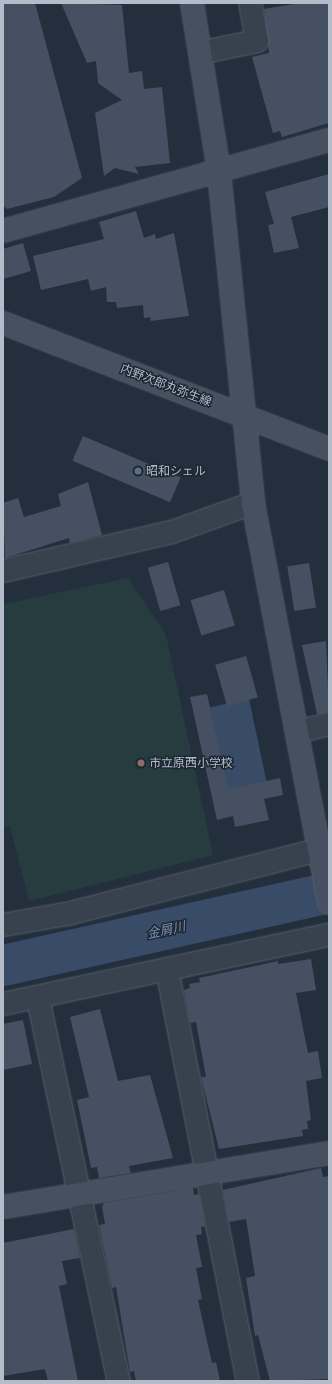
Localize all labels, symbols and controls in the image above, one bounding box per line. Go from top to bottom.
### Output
street label: 内野次郎丸弥生線 [119,361,213,409]
place label: 昭和シェル [146,464,206,478]
marker: 昭和シェル [133,466,143,476]
place label: 市立原西小学校 [149,756,233,770]
marker: 市立原西小学校 [136,758,146,768]
water label: 金屑川 [145,918,187,942]

